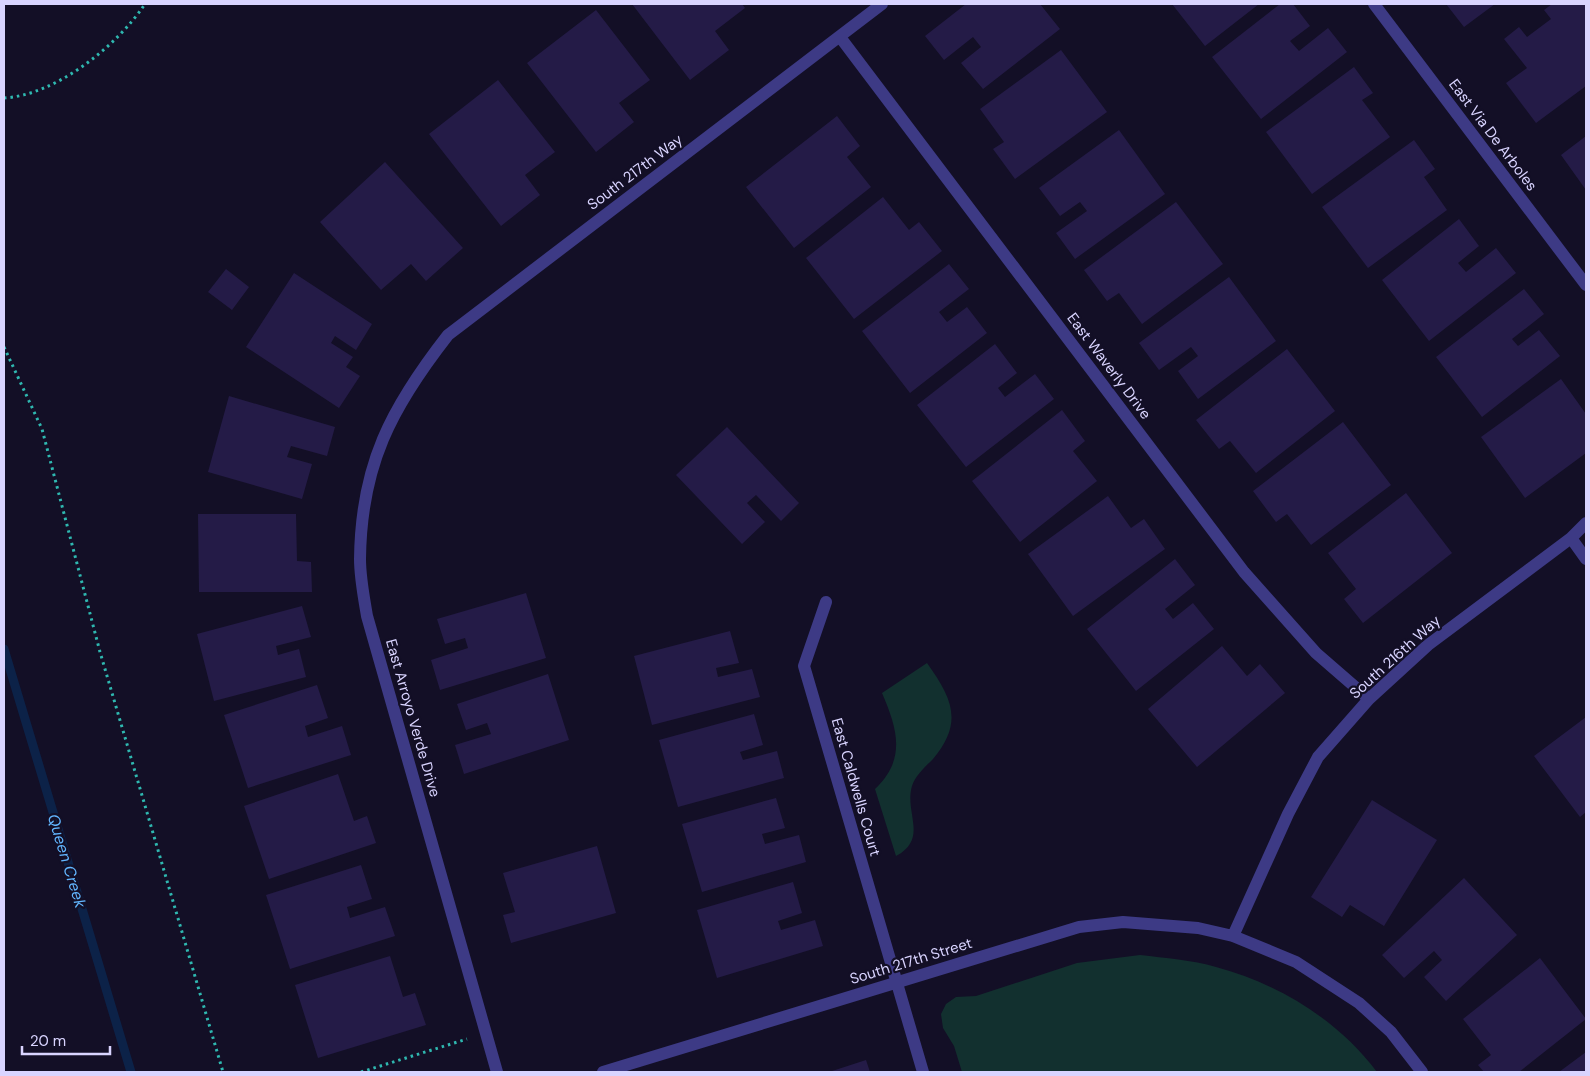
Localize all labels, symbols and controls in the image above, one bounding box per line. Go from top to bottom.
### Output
street label: East Via De Arboles [1444,75,1542,195]
street label: South 217th Way [583,129,687,214]
street label: East Waverly Drive [1062,309,1156,423]
street label: South 216th Way [1345,610,1445,703]
street label: East Arroyo Verde Drive [381,637,445,799]
street label: East Caldwells Court [827,716,885,859]
water label: Queen Creek [43,811,91,911]
street label: South 217th Street [847,933,975,989]
scale bar [22,1024,110,1056]
text: 20 m [30,1031,66,1051]

